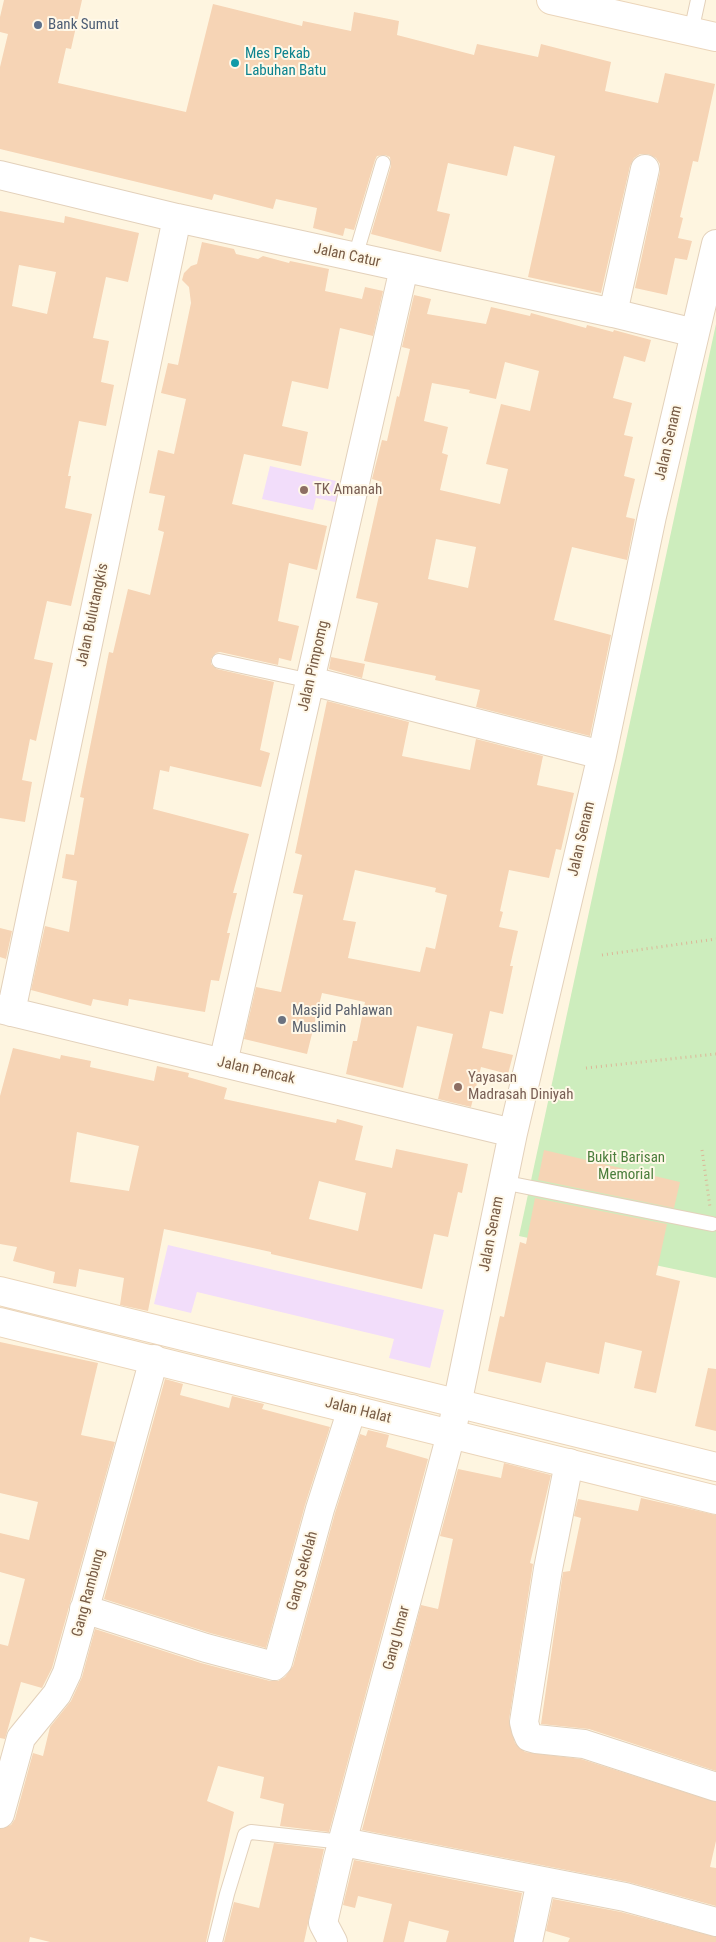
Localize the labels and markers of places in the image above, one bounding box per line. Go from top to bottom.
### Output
place label: Bank Sumut [48,16,119,34]
marker: Bank Sumut [32,19,44,31]
place label: Mes Pekab Labuhan Batu [245,45,326,80]
marker: Mes Pekab Labuhan Batu [229,57,241,69]
place label: TK Amanah [314,481,382,499]
marker: TK Amanah [298,484,310,496]
place label: Masjid Pahlawan Muslimin [292,1002,393,1037]
marker: Masjid Pahlawan Muslimin [276,1014,288,1026]
place label: Yayasan Madrasah Diniyah [468,1069,573,1104]
marker: Yayasan Madrasah Diniyah [452,1081,464,1093]

